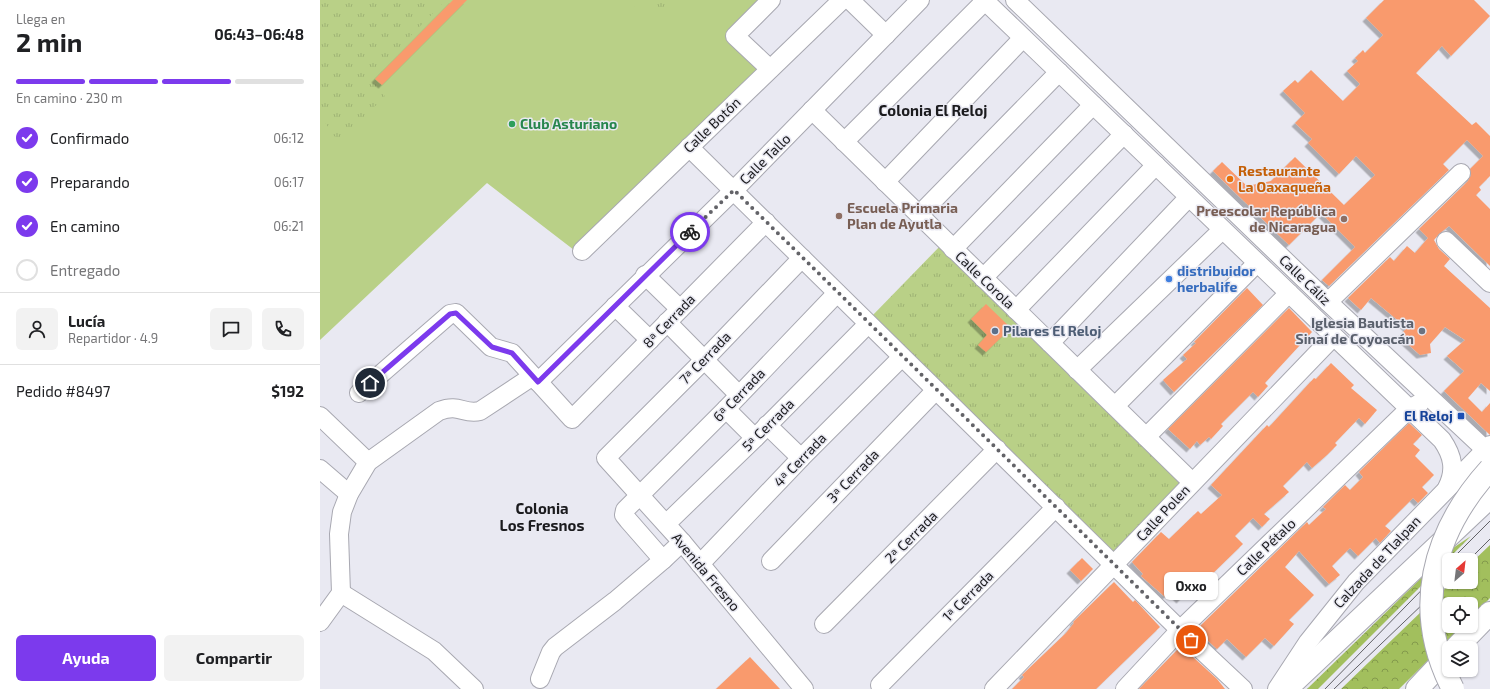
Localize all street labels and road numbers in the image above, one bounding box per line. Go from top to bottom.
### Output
street label: Calle Botón [680,93,744,156]
street label: Calle Tallo [736,130,794,188]
street label: Calle Corola [952,247,1019,312]
street label: Calle Cáliz [1276,251,1335,308]
street label: 8ª Cerrada [639,290,698,351]
street label: 7ª Cerrada [675,328,734,388]
street label: 6ª Cerrada [709,364,768,425]
street label: 5ª Cerrada [738,395,797,454]
street label: 4ª Cerrada [770,429,829,490]
street label: 3ª Cerrada [823,446,882,506]
street label: Calle Polen [1132,481,1193,544]
street label: 2ª Cerrada [881,507,940,566]
street label: Calzada de Tlalpan [1330,512,1424,611]
street label: Calle Pétalo [1233,514,1299,579]
street label: Avenida Fresno [669,529,744,614]
street label: 1ª Cerrada [939,567,997,625]

